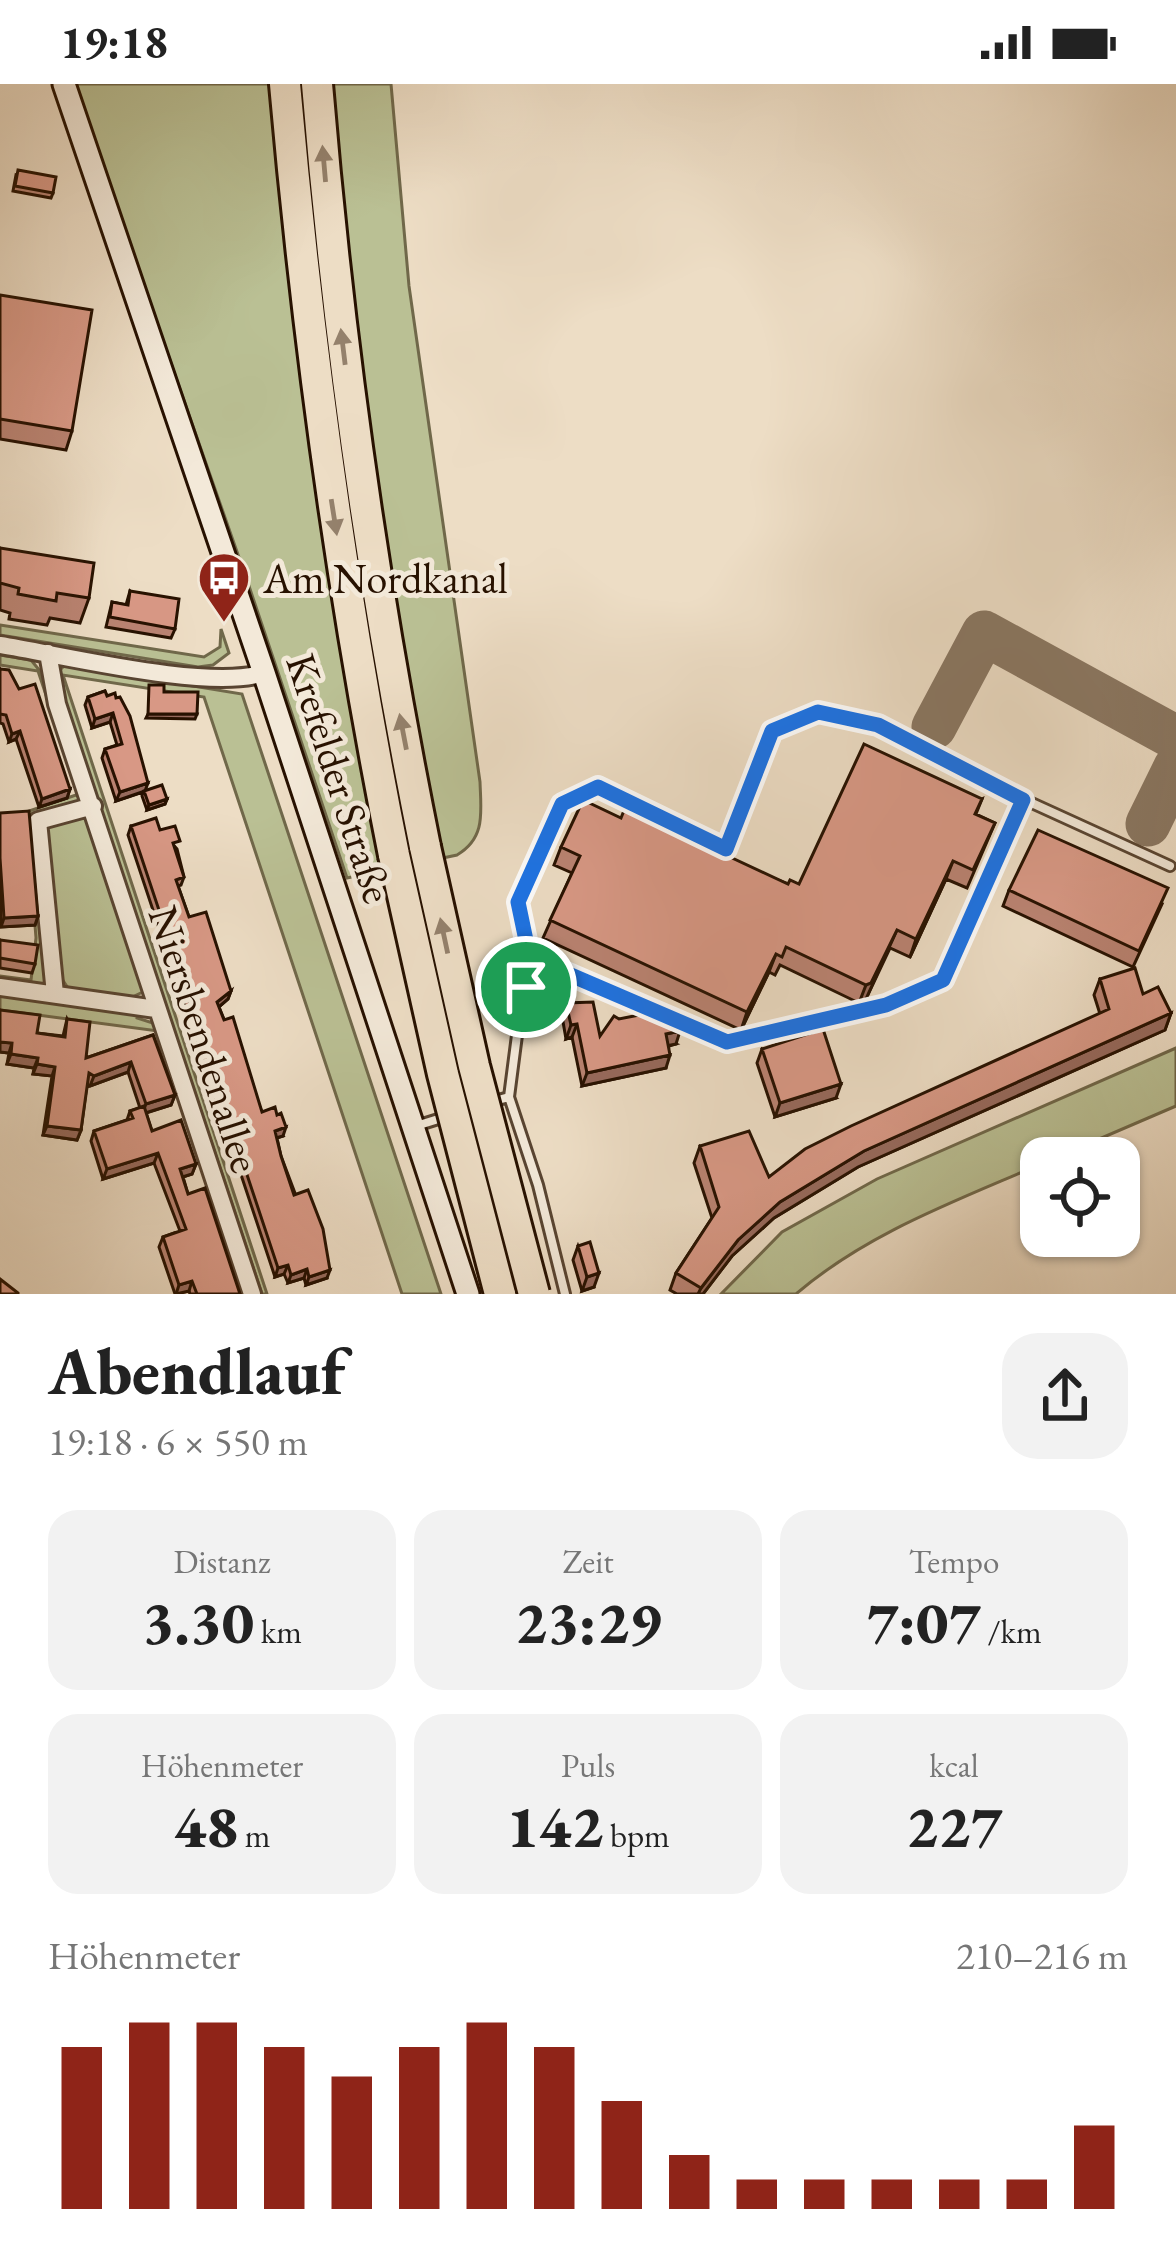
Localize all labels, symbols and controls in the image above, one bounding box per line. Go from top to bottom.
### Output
text: 19:18 [60,13,168,71]
one-way arrow [314,144,333,182]
one-way arrow [334,327,353,365]
one-way arrow [325,499,344,536]
bus stop icon: Am Nordkanal [196,550,252,624]
place label: Am Nordkanal [262,551,508,606]
street label: Krefelder Straße [273,647,406,910]
one-way arrow [393,713,412,750]
street label: Niersbendenallee [136,899,273,1179]
one-way arrow [434,917,453,955]
pin [475,936,577,1038]
icon: arrive [493,954,559,1020]
map controls [1020,1137,1140,1257]
button: locate [1020,1137,1140,1257]
text: Abendlauf [48,1328,345,1414]
button: share [1002,1333,1128,1459]
text: 19:18 · 6 × 550 m [48,1416,308,1467]
text: Distanz [173,1540,271,1583]
text: Zeit [562,1540,614,1583]
text: Tempo [909,1540,999,1583]
text: 3.30 [142,1583,254,1661]
text: 23:29 [515,1583,661,1661]
text: 7:07 [866,1583,981,1661]
text: km [254,1610,302,1653]
text: /km [981,1610,1042,1653]
text: Höhenmeter [141,1744,303,1787]
text: Puls [561,1744,615,1787]
text: kcal [929,1744,979,1787]
text: 48 [173,1787,238,1865]
text: 142 [506,1787,603,1865]
text: 227 [905,1787,1003,1865]
text: m [238,1814,271,1857]
text: bpm [603,1814,670,1857]
text: Höhenmeter [48,1930,240,1981]
text: 210–216 m [956,1930,1128,1981]

